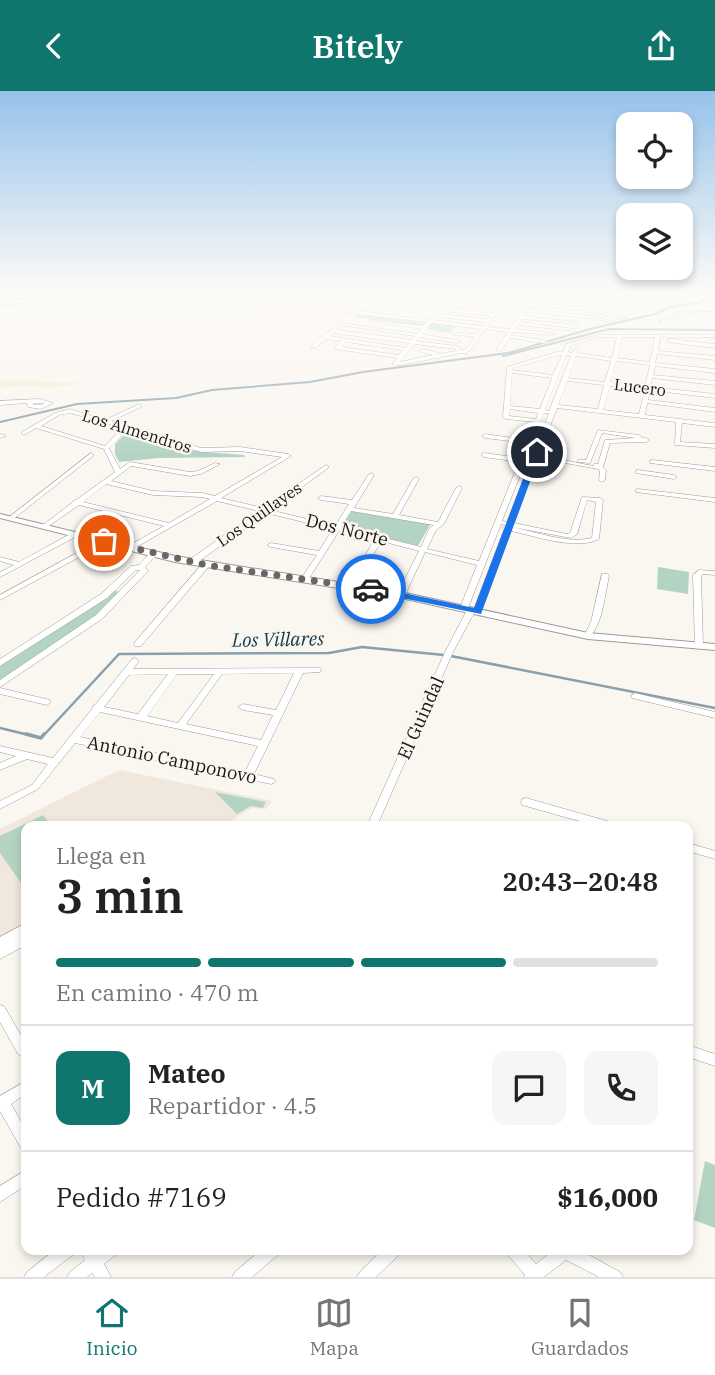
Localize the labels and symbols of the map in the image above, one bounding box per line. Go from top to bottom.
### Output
street label: Lucero [613,374,667,400]
street label: Los Almendros [80,405,194,457]
pin [507,422,567,482]
street label: Los Quillayes [213,477,305,551]
street label: Dos Norte [304,508,391,551]
pin [74,511,134,571]
courier [336,554,406,624]
water label: Los Villares [231,626,324,652]
street label: El Guindal [392,673,449,763]
street label: Antonio Camponovo [85,730,259,789]

